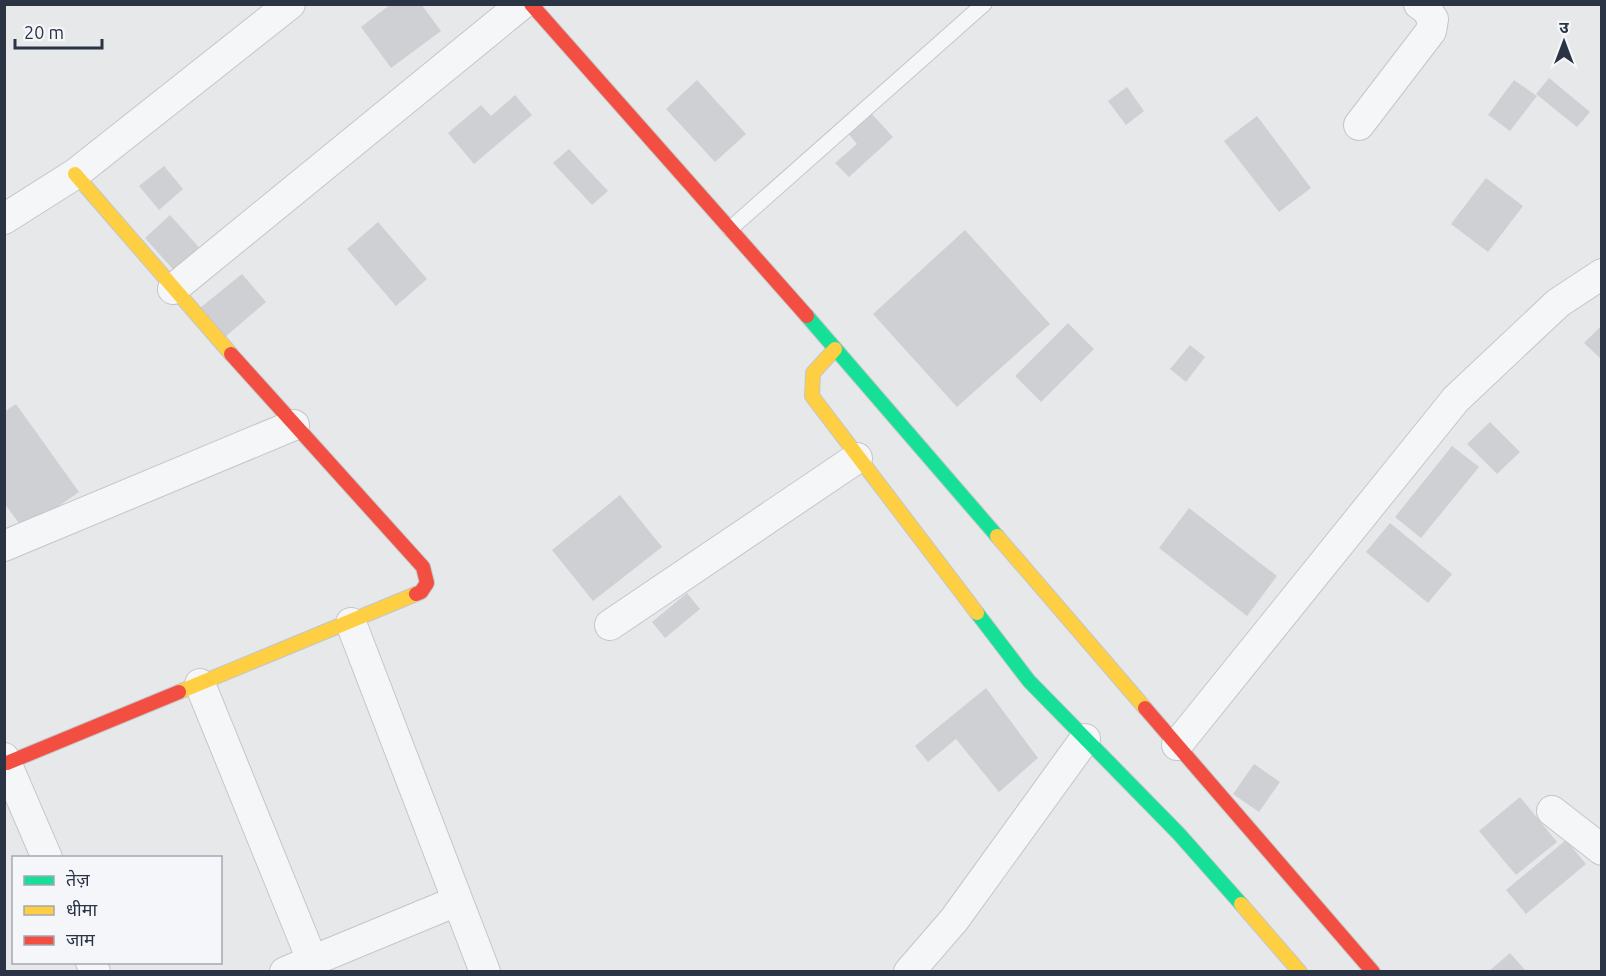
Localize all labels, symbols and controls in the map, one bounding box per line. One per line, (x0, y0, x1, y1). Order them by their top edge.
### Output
scale bar (15, 12, 102, 50)
north arrow (1534, 12, 1594, 72)
text: उ (1559, 18, 1569, 36)
text: 20 m (24, 22, 64, 42)
legend (12, 856, 222, 964)
text: तेज़ (66, 869, 90, 889)
text: धीमा (66, 899, 97, 919)
text: जाम (66, 929, 96, 949)

